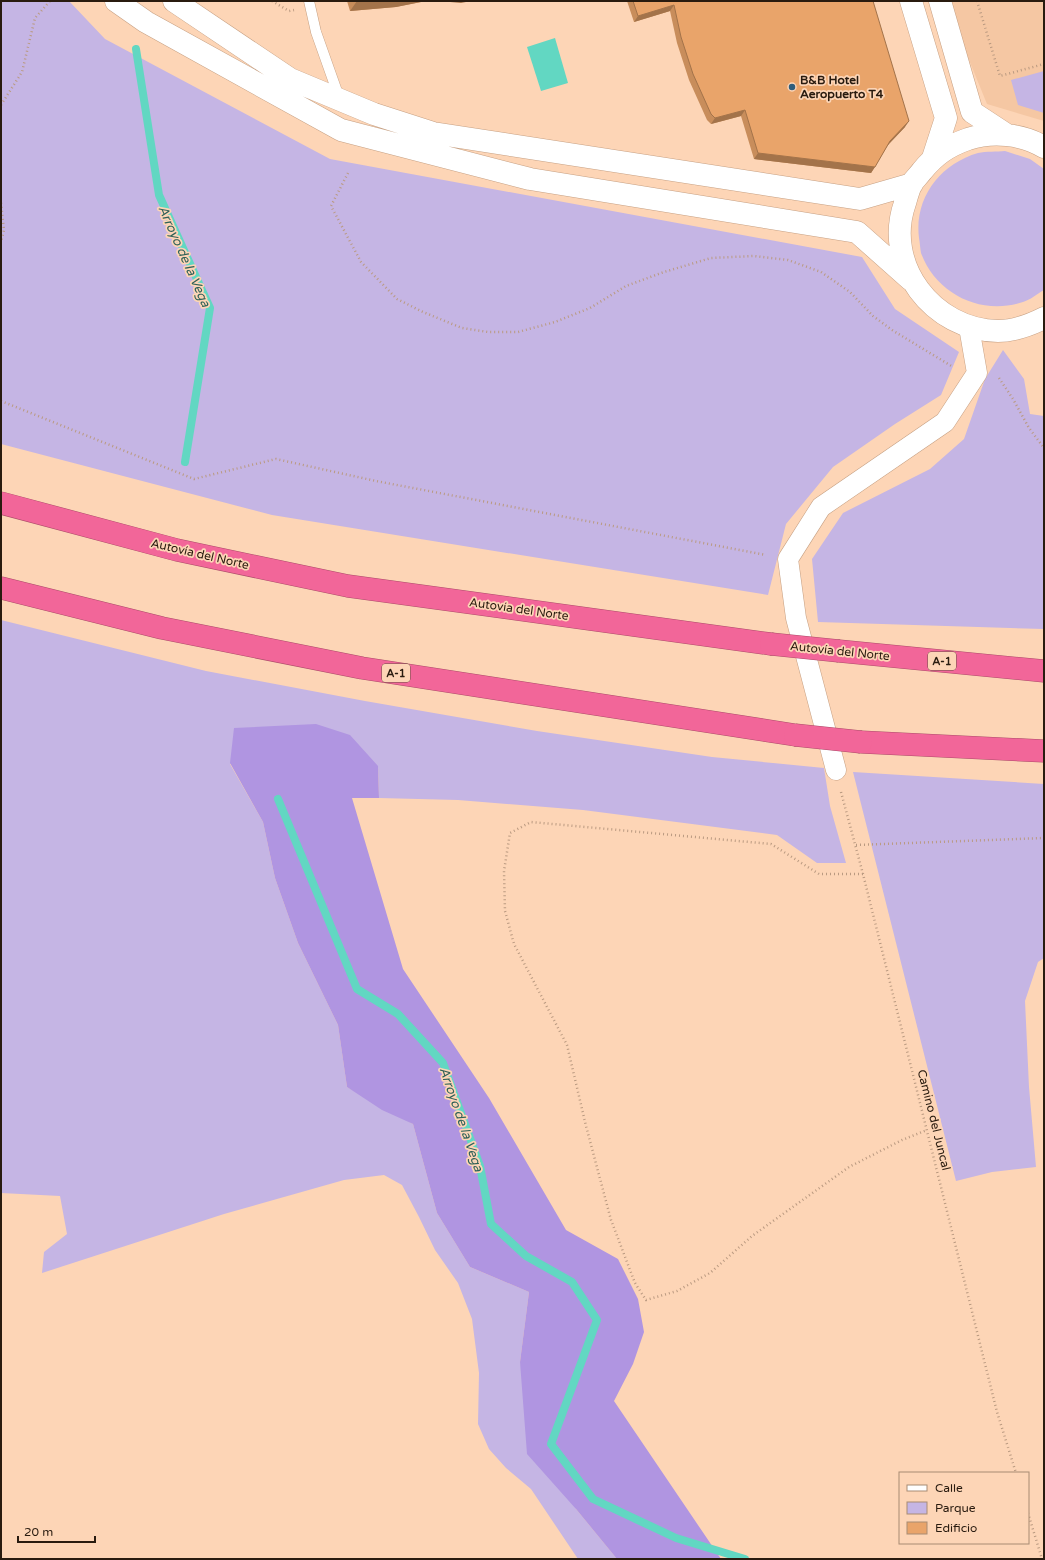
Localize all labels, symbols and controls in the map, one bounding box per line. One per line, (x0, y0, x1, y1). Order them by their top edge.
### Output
place label: B&B Hotel Aeropuerto T4 (800, 73, 884, 102)
marker: B&B Hotel Aeropuerto T4 (787, 82, 797, 92)
water label: Arroyo de la Vega (155, 203, 214, 310)
street label: Autovía del Norte (150, 536, 251, 572)
street label: Autovía del Norte (468, 595, 570, 623)
street label: Autovía del Norte (789, 639, 891, 663)
road number: A-1 (928, 652, 956, 670)
road number: A-1 (382, 664, 410, 682)
water label: Arroyo de la Vega (436, 1065, 487, 1174)
street label: Camino del Juncal (915, 1068, 953, 1172)
legend (899, 1472, 1029, 1544)
text: Calle (935, 1481, 963, 1495)
text: Parque (935, 1501, 976, 1515)
scale bar (18, 1518, 95, 1544)
text: Edificio (935, 1521, 977, 1535)
text: 20 m (24, 1525, 53, 1539)

